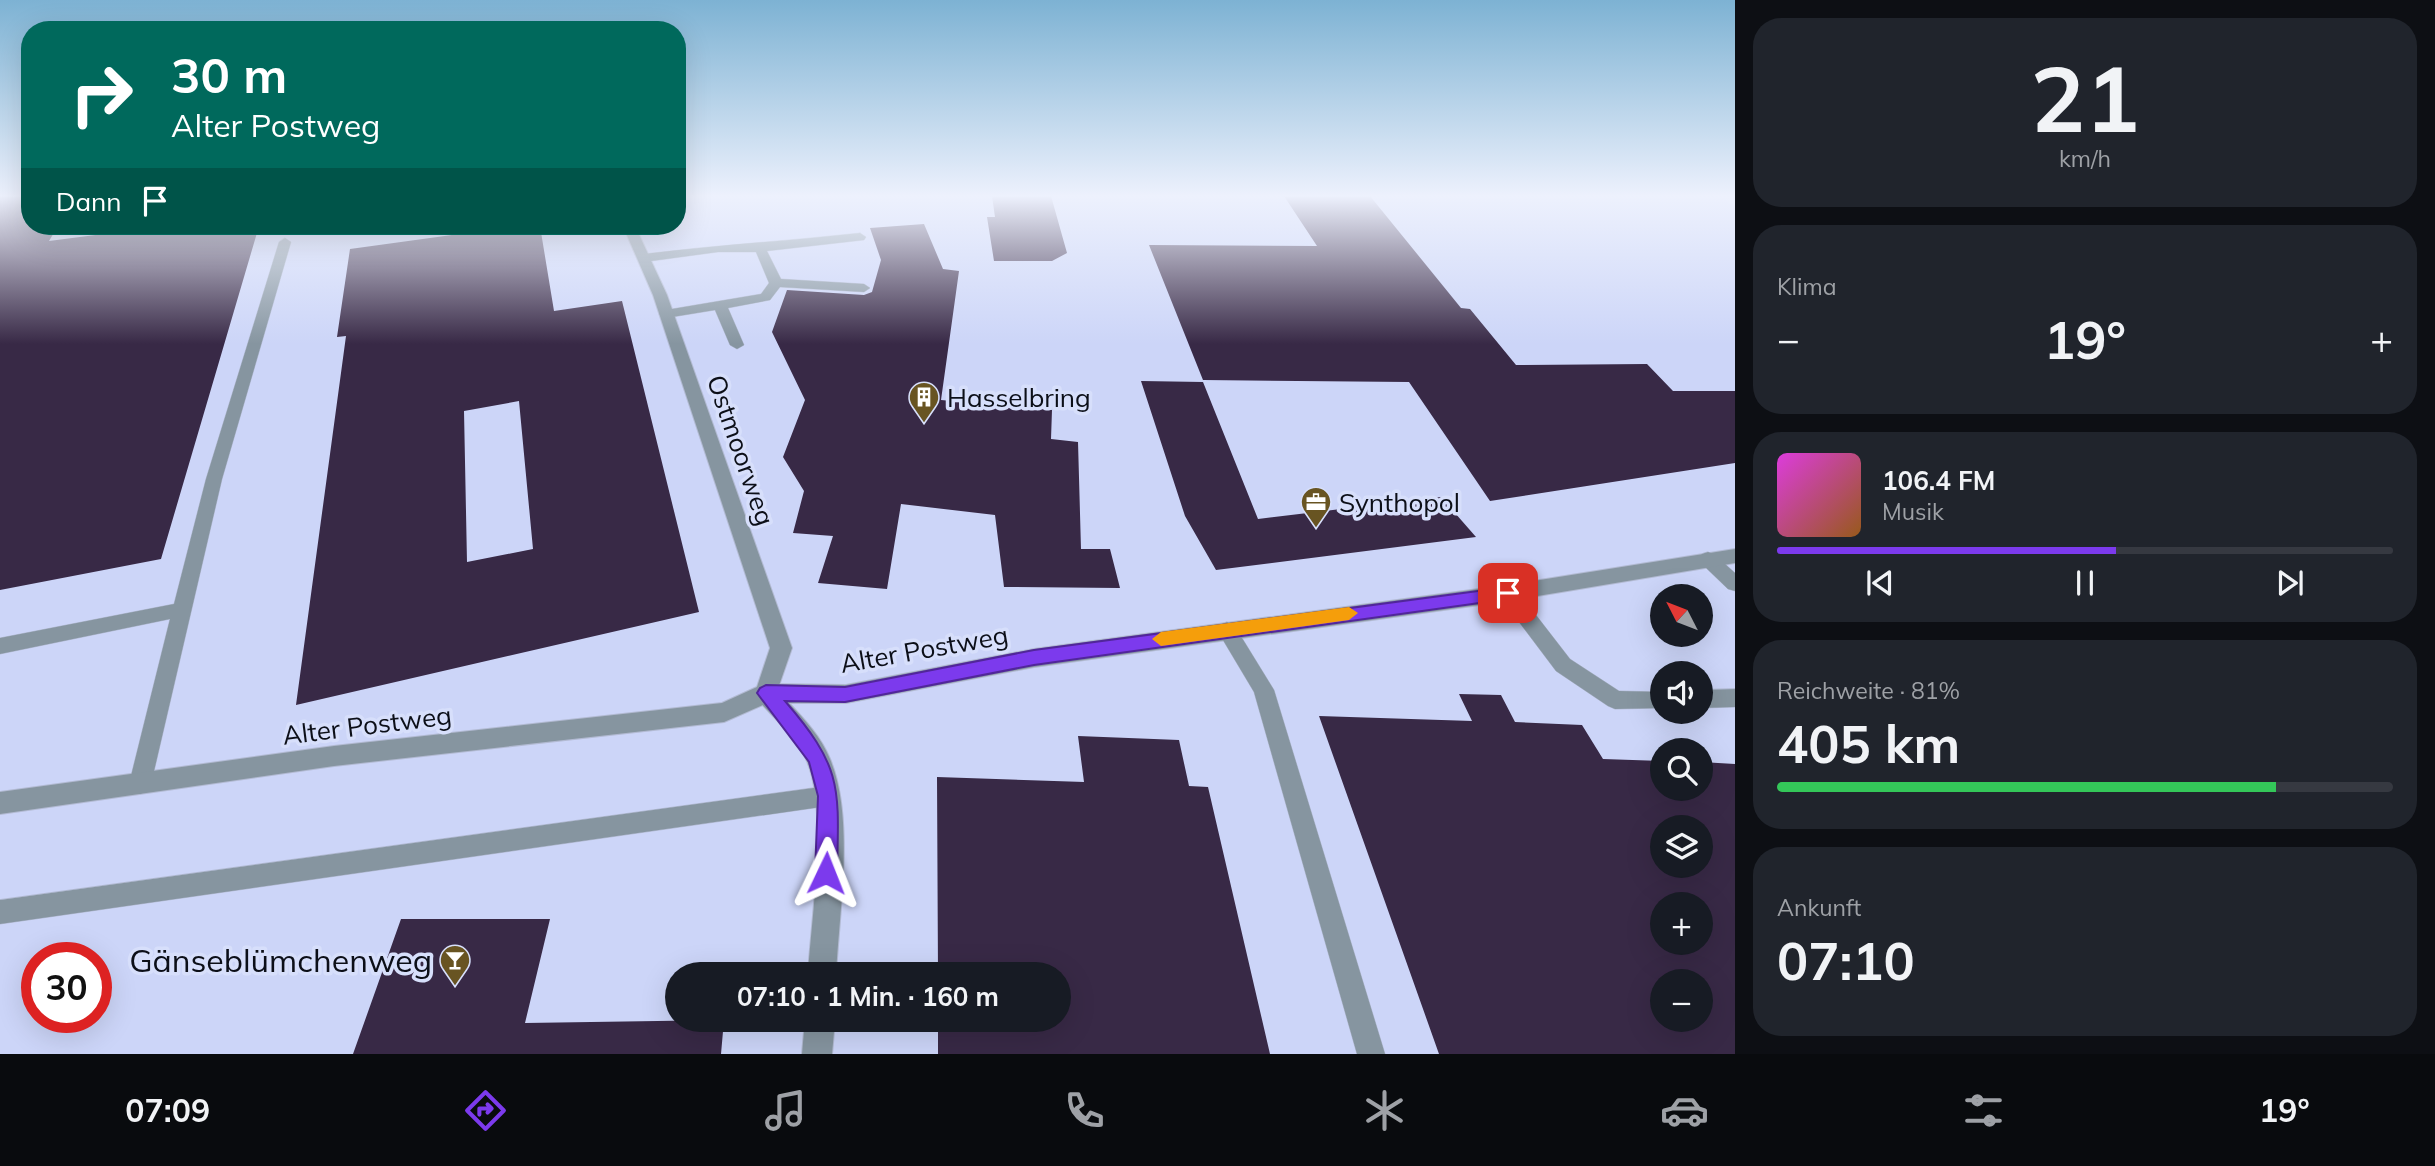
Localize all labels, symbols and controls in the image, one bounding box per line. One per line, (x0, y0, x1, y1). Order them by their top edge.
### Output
text: 21 (2030, 41, 2140, 155)
text: 30 m (171, 44, 287, 105)
icon: right (56, 49, 147, 140)
text: Alter Postweg (171, 105, 380, 145)
text: km/h (2059, 144, 2111, 173)
icon: arrive (136, 182, 174, 220)
text: Dann (56, 185, 122, 218)
text: Klima (1777, 272, 1837, 301)
text: 19° (2044, 307, 2126, 372)
text: − (1777, 315, 1800, 363)
text: + (2370, 315, 2393, 363)
street label: Ostmoorweg (700, 370, 782, 530)
building icon: Hasselbring (907, 380, 941, 424)
place label: Hasselbring (947, 381, 1091, 414)
text: 106.4 FM (1882, 464, 1995, 497)
office icon: Synthopol (1299, 485, 1333, 529)
place label: Synthopol (1339, 486, 1460, 519)
text: Musik (1882, 497, 1944, 526)
pin (1478, 563, 1538, 623)
icon: previous (1861, 564, 1899, 602)
icon: pause (2066, 564, 2104, 602)
icon: next (2271, 564, 2309, 602)
icon: arrive (1489, 574, 1527, 612)
north arrow (1650, 584, 1713, 648)
map controls (1650, 584, 1713, 1032)
street label: Alter Postweg (837, 618, 1011, 680)
button: sound (1650, 661, 1713, 724)
text: Reichweite · 81% (1777, 676, 1960, 705)
street label: Alter Postweg (281, 698, 453, 752)
text: 405 km (1777, 711, 1960, 776)
button: search (1650, 738, 1713, 801)
button: layers (1650, 815, 1713, 878)
position arrow (789, 836, 863, 910)
button: + (1650, 892, 1713, 955)
text: Ankunft (1777, 893, 1861, 922)
text: 07:10 (1777, 928, 1915, 993)
place label: Gänseblümchenweg (129, 940, 432, 980)
speed limit sign: 30 (21, 942, 112, 1033)
bar icon: Gänseblümchenweg (438, 943, 472, 987)
button: − (1650, 969, 1713, 1032)
text: 07:10 · 1 Min. · 160 m (737, 980, 999, 1013)
icon: directions (461, 1086, 510, 1135)
icon: music (761, 1086, 810, 1135)
icon: phone (1060, 1086, 1109, 1135)
icon: climate (1360, 1086, 1409, 1135)
icon: car (1660, 1086, 1709, 1135)
icon: filters (1959, 1086, 2008, 1135)
text: 07:09 (125, 1090, 210, 1130)
text: 19° (2259, 1090, 2310, 1130)

